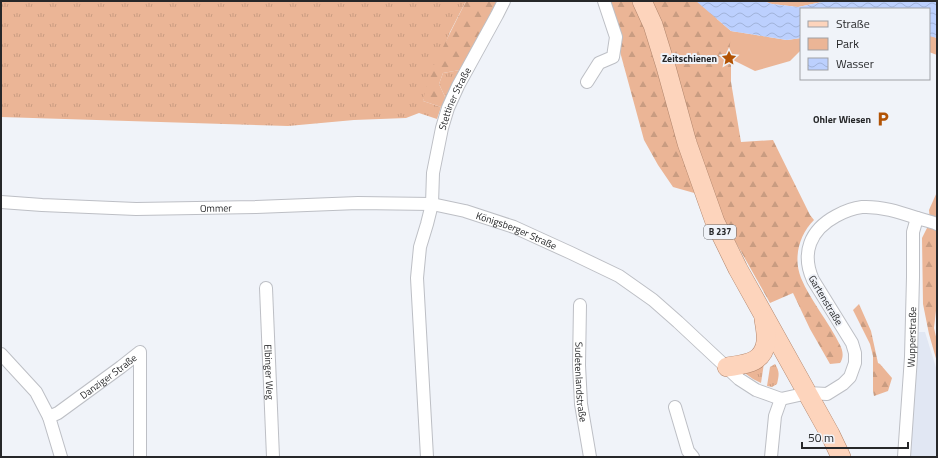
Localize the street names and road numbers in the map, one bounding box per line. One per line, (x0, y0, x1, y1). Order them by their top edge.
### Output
street label: Stettiner Straße (435, 65, 475, 132)
street label: Ommer (200, 200, 232, 216)
street label: Königsberger Straße (474, 208, 559, 254)
road number: B 237 (704, 225, 736, 239)
street label: Gartenstraße (805, 272, 846, 328)
street label: Wupperstraße (903, 307, 920, 368)
street label: Sudetenlandstraße (571, 342, 591, 423)
street label: Elbinger Weg (260, 344, 278, 400)
street label: Danziger Straße (77, 350, 140, 403)

